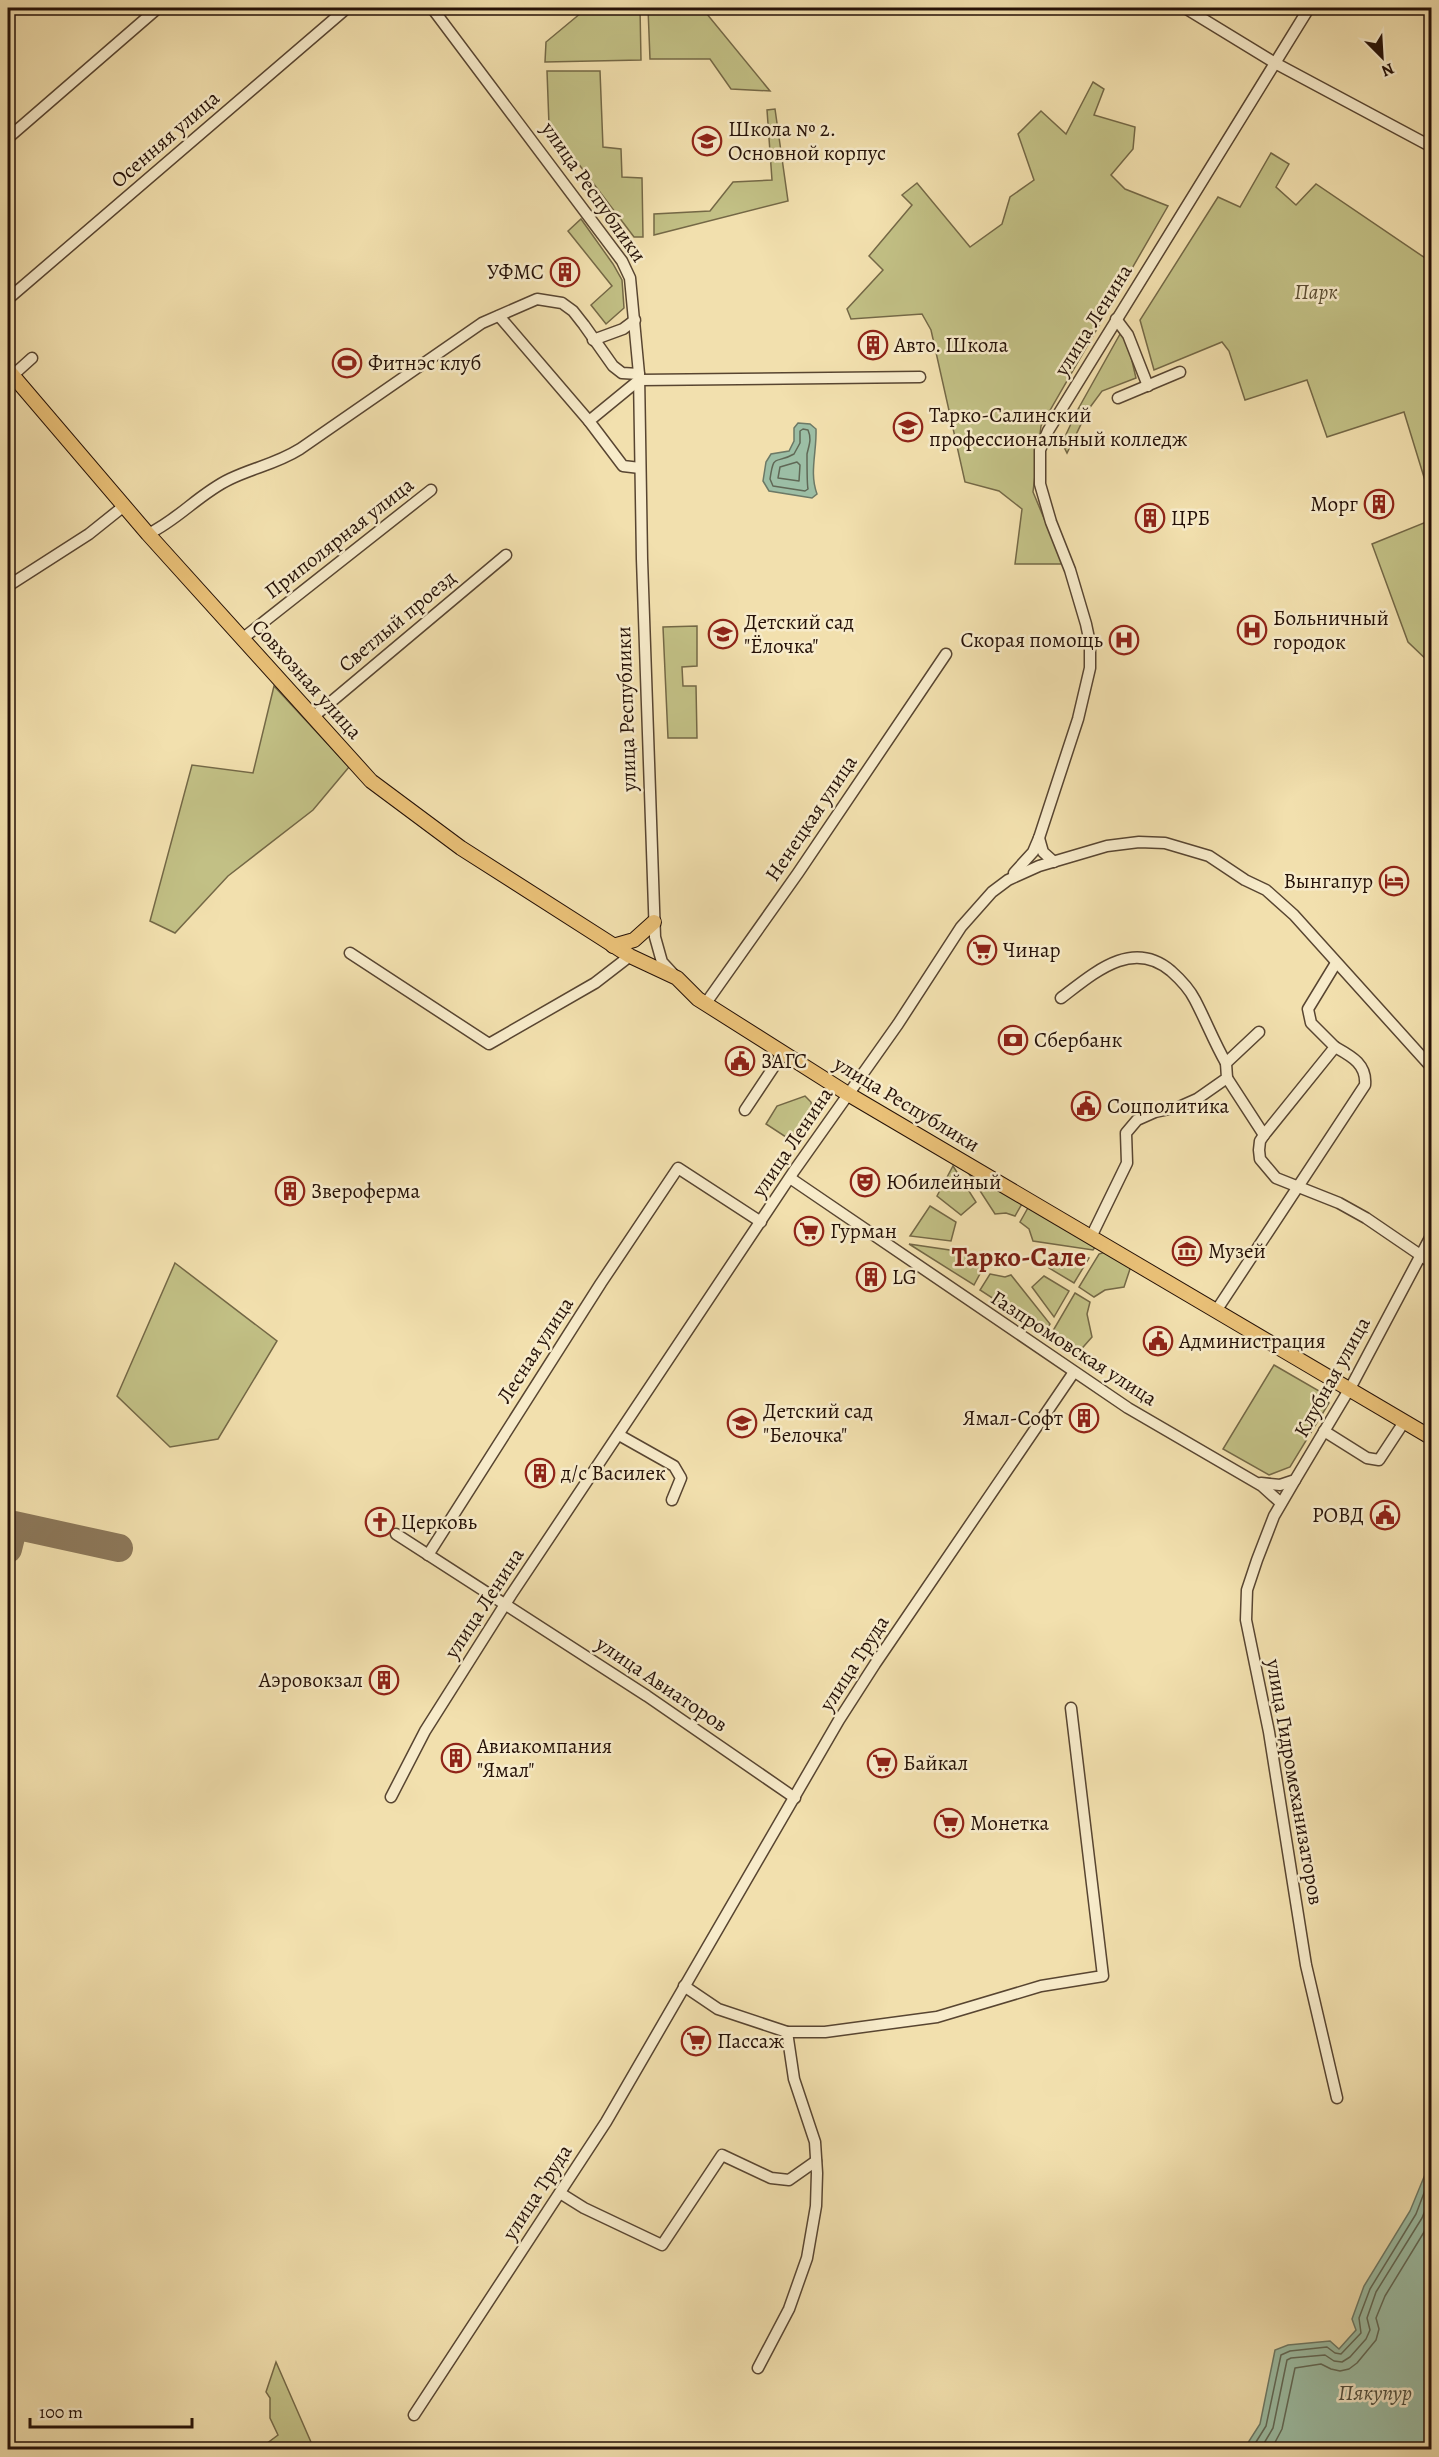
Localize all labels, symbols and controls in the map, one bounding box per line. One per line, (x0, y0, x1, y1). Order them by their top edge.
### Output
north arrow (1352, 27, 1412, 87)
text: N (1378, 57, 1397, 82)
street label: Осенняя улица (105, 84, 226, 194)
street label: улица Республики (534, 115, 653, 268)
place label: Школа № 2. Основной корпус (728, 115, 886, 167)
school or university icon: Школа № 2. Основной корпус (691, 125, 723, 157)
building icon: УФМС (549, 256, 581, 288)
place label: УФМС (487, 258, 544, 286)
street label: улица Ленина (1047, 258, 1139, 382)
park label: Парк (1294, 278, 1338, 306)
building icon: Авто. Школа (857, 329, 889, 361)
place label: Авто. Школа (893, 331, 1009, 359)
sports icon: Фитнэс клуб (331, 347, 363, 379)
place label: Фитнэс клуб (368, 349, 481, 377)
place label: Тарко-Салинский профессиональный колледж (929, 401, 1188, 453)
school or university icon: Тарко-Салинский профессиональный колледж (892, 411, 924, 443)
street label: Приполярная улица (259, 471, 420, 605)
building icon: Морг (1363, 488, 1395, 520)
place label: Морг (1310, 490, 1358, 518)
building icon: ЦРБ (1134, 502, 1166, 534)
place label: ЦРБ (1171, 504, 1210, 532)
street label: Светлый проезд (332, 564, 462, 678)
place label: Больничный городок (1273, 604, 1389, 656)
place label: Детский сад "Ёлочка" (744, 608, 854, 660)
street label: Совхозная улица (246, 613, 369, 745)
hospital icon: Больничный городок (1236, 614, 1268, 646)
school or university icon: Детский сад "Ёлочка" (707, 618, 739, 650)
hospital icon: Скорая помощь (1108, 624, 1140, 656)
street label: улица Республики (609, 626, 643, 793)
place label: Скорая помощь (960, 626, 1103, 654)
street label: Ненецкая улица (758, 749, 864, 887)
hotel icon: Вынгапур (1378, 865, 1410, 897)
place label: Вынгапур (1284, 867, 1373, 895)
supermarket icon: Чинар (966, 934, 998, 966)
place label: Чинар (1003, 936, 1061, 964)
bank icon: Сбербанк (997, 1024, 1029, 1056)
place label: Сбербанк (1034, 1026, 1122, 1054)
public building icon: ЗАГС (724, 1045, 756, 1077)
place label: ЗАГС (761, 1047, 807, 1075)
street label: улица Республики (828, 1049, 985, 1159)
street label: улица Ленина (744, 1081, 839, 1203)
public building icon: Соцполитика (1070, 1090, 1102, 1122)
place label: Соцполитика (1107, 1092, 1229, 1120)
theatre icon: Юбилейный (849, 1166, 881, 1198)
place label: Юбилейный (886, 1168, 1001, 1196)
building icon: Звероферма (274, 1175, 306, 1207)
place label: Звероферма (311, 1177, 421, 1205)
supermarket icon: Гурман (793, 1215, 825, 1247)
place label: Гурман (830, 1217, 897, 1245)
museum icon: Музей (1171, 1235, 1203, 1267)
place label: Музей (1208, 1237, 1266, 1265)
district label: Тарко-Сале (952, 1239, 1086, 1275)
building icon: LG (855, 1261, 887, 1293)
place label: LG (892, 1263, 917, 1291)
street label: Газпромовская улица (985, 1284, 1163, 1413)
street label: Лесная улица (490, 1291, 580, 1409)
street label: Клубная улица (1287, 1311, 1377, 1442)
public building icon: Администрация (1142, 1325, 1174, 1357)
place label: Администрация (1178, 1327, 1326, 1355)
place label: Детский сад "Белочка" (763, 1397, 873, 1449)
building icon: Ямал-Софт (1068, 1402, 1100, 1434)
place label: Ямал-Софт (963, 1404, 1063, 1432)
school or university icon: Детский сад "Белочка" (726, 1407, 758, 1439)
building icon: д/с Василек (524, 1457, 556, 1489)
place label: д/с Василек (560, 1459, 666, 1487)
public building icon: РОВД (1369, 1499, 1401, 1531)
place label: РОВД (1312, 1501, 1364, 1529)
church icon: Церковь (364, 1506, 396, 1538)
place label: Церковь (401, 1508, 477, 1536)
street label: улица Ленина (437, 1542, 531, 1665)
street label: улица Труда (812, 1609, 896, 1717)
street label: улица Авиаторов (590, 1629, 733, 1738)
street label: улица Гидромеханизаторов (1259, 1656, 1330, 1907)
building icon: Аэровокзал (368, 1664, 400, 1696)
place label: Аэровокзал (258, 1666, 363, 1694)
place label: Авиакомпания "Ямал" (476, 1732, 612, 1784)
building icon: Авиакомпания "Ямал" (440, 1742, 472, 1774)
supermarket icon: Байкал (866, 1747, 898, 1779)
place label: Байкал (903, 1749, 968, 1777)
supermarket icon: Монетка (933, 1807, 965, 1839)
place label: Монетка (970, 1809, 1050, 1837)
supermarket icon: Пассаж (680, 2025, 712, 2057)
place label: Пассаж (717, 2027, 785, 2055)
street label: улица Труда (495, 2138, 579, 2246)
water label: Пякупур (1338, 2378, 1412, 2408)
scale bar (30, 2391, 192, 2429)
text: 100 m (39, 2400, 83, 2424)

